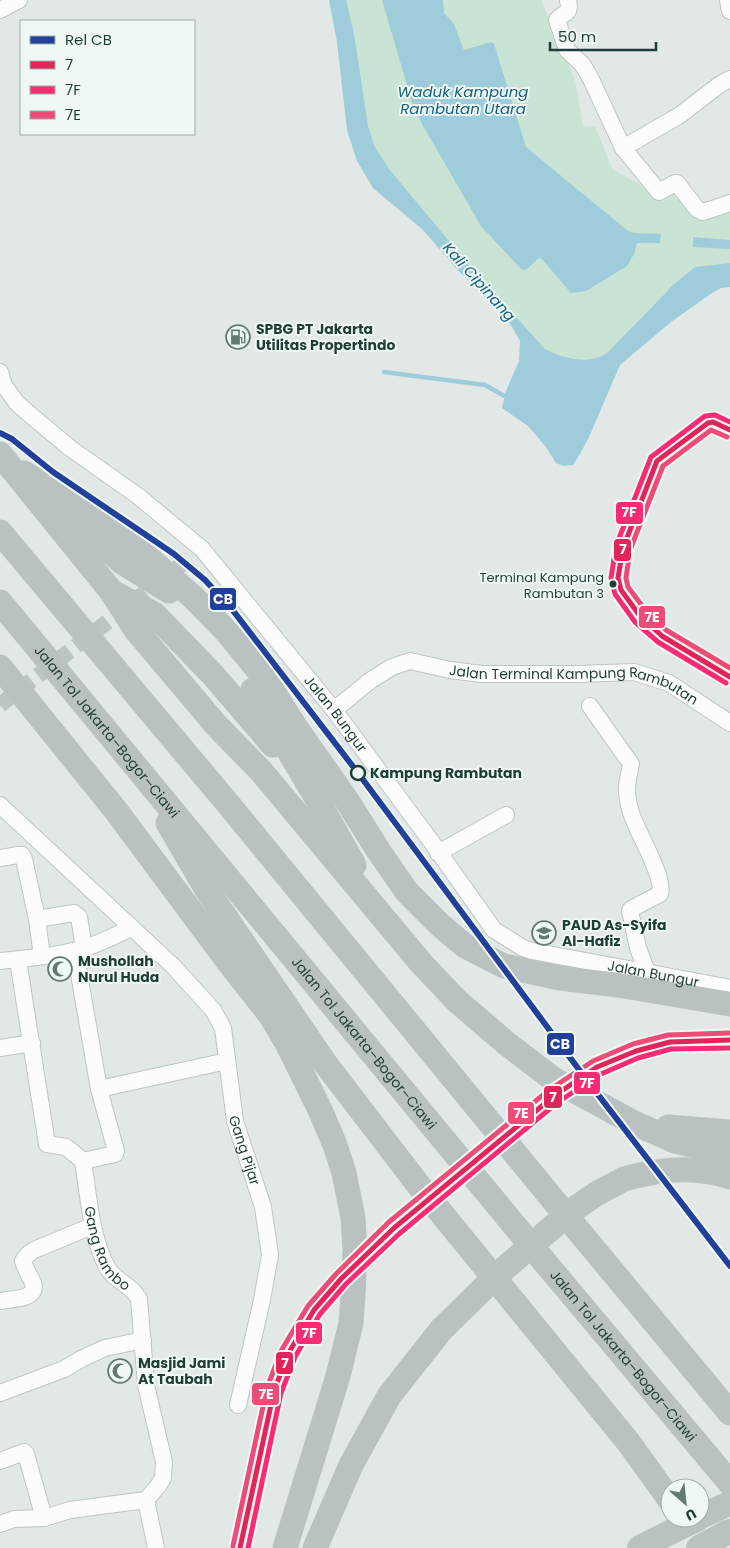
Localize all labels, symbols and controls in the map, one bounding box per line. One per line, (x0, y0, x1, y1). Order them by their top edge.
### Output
legend (20, 20, 195, 135)
scale bar (550, 20, 656, 52)
text: 50 m (558, 26, 596, 47)
text: Rel CB (65, 29, 112, 50)
text: 7 (65, 54, 73, 75)
text: 7F (65, 79, 81, 100)
water label: Waduk Kampung Rambutan Utara (398, 81, 528, 119)
text: 7E (65, 104, 81, 125)
water label: Kali Cipinang (438, 238, 520, 326)
place label: SPBG PT Jakarta Utilitas Propertindo (256, 319, 395, 355)
fuel station icon: SPBG PT Jakarta Utilitas Propertindo (225, 324, 251, 350)
line badge: 7F (615, 501, 644, 525)
text: 7F (621, 502, 637, 522)
line badge: 7 (613, 538, 632, 562)
text: 7 (619, 539, 627, 559)
place label: Terminal Kampung Rambutan 3 (480, 568, 604, 603)
marker: Terminal Kampung Rambutan 3 (608, 579, 618, 589)
line badge: CB (209, 587, 237, 611)
text: CB (213, 589, 233, 609)
line badge: 7E (638, 605, 666, 629)
text: 7E (644, 607, 660, 627)
street label: Jalan Tol Jakarta–Bogor–Ciawi (30, 641, 184, 822)
street label: Jalan Terminal Kampung Rambutan (448, 660, 702, 710)
street label: Jalan Bungur (299, 671, 372, 757)
place label: Kampung Rambutan (370, 763, 522, 783)
marker: Kampung Rambutan (350, 765, 366, 781)
place label: PAUD As-Syifa Al-Hafiz (562, 915, 666, 951)
school or university icon: PAUD As-Syifa Al-Hafiz (531, 920, 557, 946)
place label: Mushollah Nurul Huda (78, 951, 159, 987)
street label: Jalan Tol Jakarta–Bogor–Ciawi (287, 953, 441, 1134)
street label: Jalan Bungur (606, 955, 701, 992)
mosque icon: Mushollah Nurul Huda (47, 956, 73, 982)
line badge: CB (546, 1032, 575, 1056)
text: CB (550, 1034, 570, 1054)
line badge: 7F (573, 1071, 601, 1095)
text: 7F (579, 1073, 595, 1093)
line badge: 7 (543, 1085, 563, 1109)
text: 7 (549, 1087, 557, 1107)
line badge: 7E (507, 1101, 535, 1125)
text: 7E (513, 1103, 529, 1123)
street label: Gang Pijar (224, 1113, 265, 1188)
street label: Gang Rambo (80, 1205, 135, 1295)
street label: Jalan Tol Jakarta–Bogor–Ciawi (545, 1266, 701, 1446)
line badge: 7F (295, 1321, 323, 1345)
text: 7F (301, 1323, 317, 1343)
line badge: 7 (275, 1351, 294, 1375)
place label: Masjid Jami At Taubah (138, 1353, 225, 1389)
text: 7 (281, 1353, 289, 1373)
mosque icon: Masjid Jami At Taubah (107, 1358, 133, 1384)
line badge: 7E (251, 1382, 280, 1406)
text: 7E (258, 1384, 274, 1404)
north arrow (660, 1478, 710, 1528)
text: U (682, 1503, 700, 1526)

